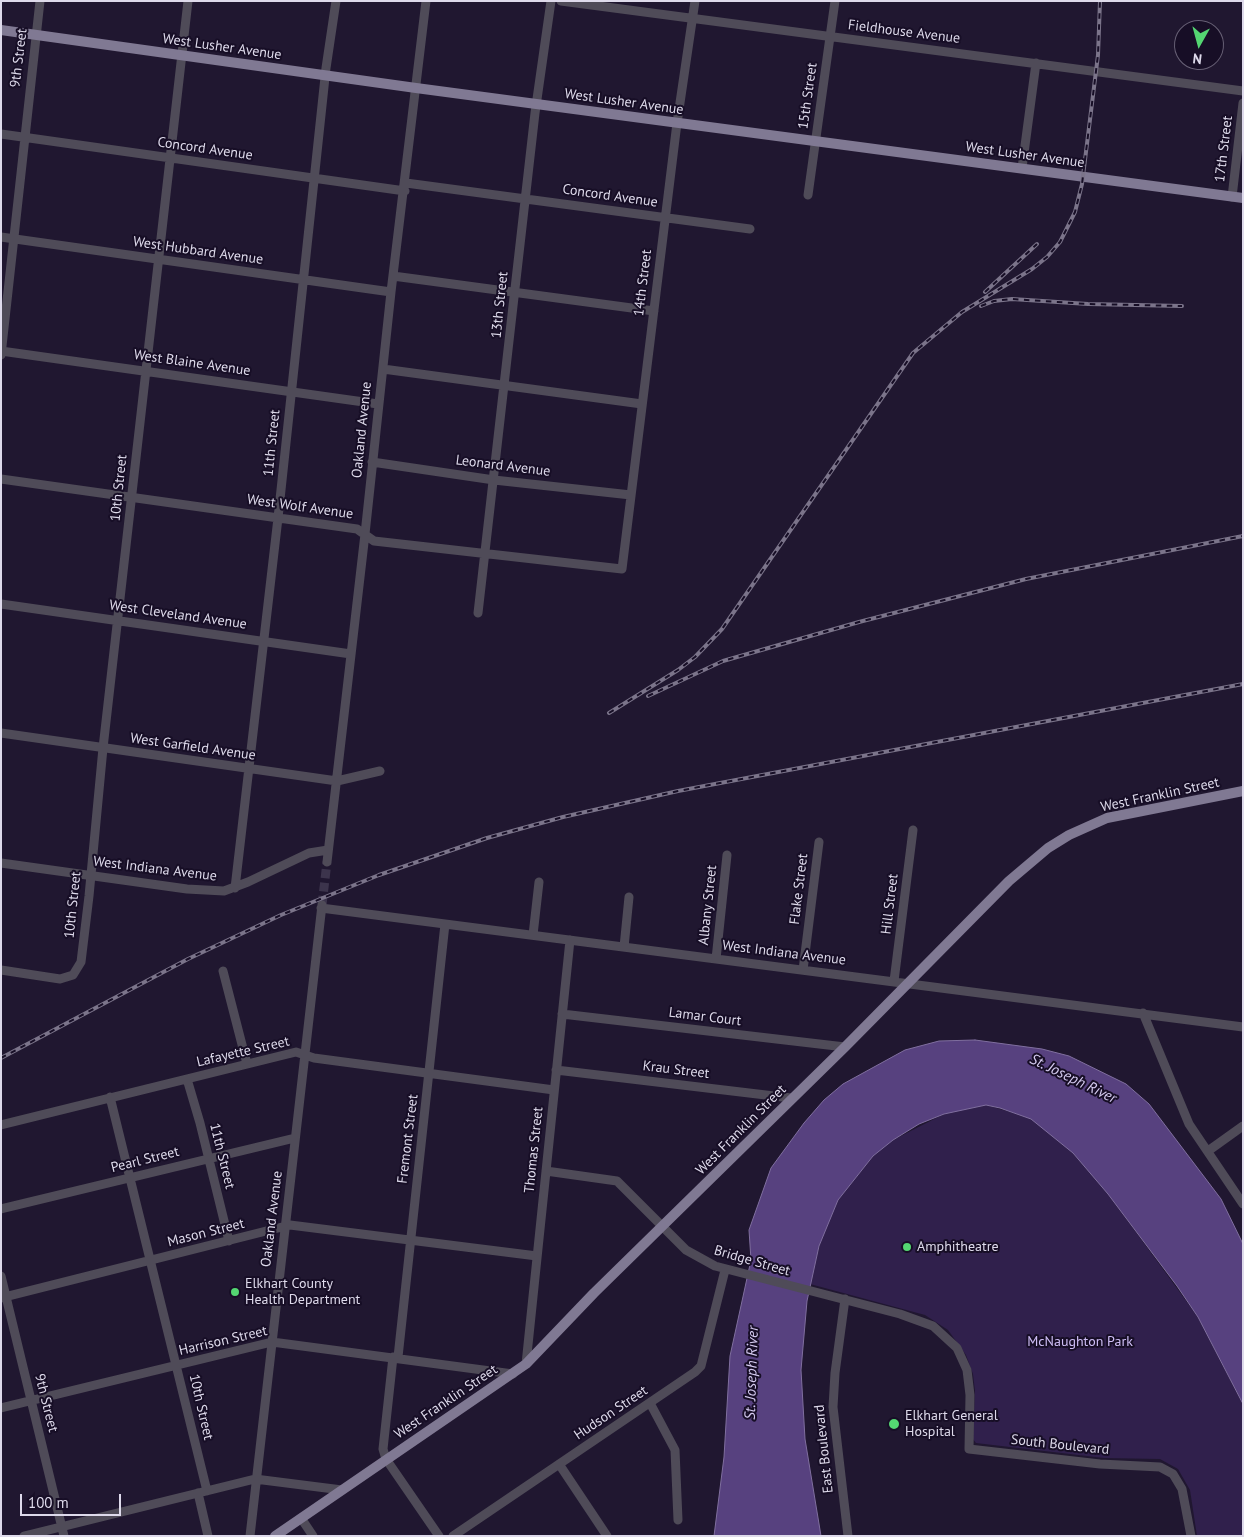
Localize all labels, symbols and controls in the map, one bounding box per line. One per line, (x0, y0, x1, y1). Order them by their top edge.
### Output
street label: Fieldhouse Avenue (847, 17, 961, 47)
north arrow (1174, 20, 1224, 70)
street label: 9th Street (7, 27, 31, 89)
street label: West Lusher Avenue (161, 30, 283, 64)
text: N (1192, 49, 1203, 68)
street label: 15th Street (795, 62, 821, 130)
street label: West Lusher Avenue (563, 85, 685, 119)
street label: 17th Street (1212, 115, 1236, 183)
street label: Concord Avenue (156, 134, 254, 164)
street label: West Lusher Avenue (964, 138, 1086, 172)
street label: Concord Avenue (561, 181, 659, 211)
street label: West Hubbard Avenue (132, 234, 264, 268)
street label: 14th Street (631, 249, 655, 317)
street label: 13th Street (488, 271, 512, 339)
street label: West Blaine Avenue (133, 346, 251, 380)
street label: Oakland Avenue (349, 381, 375, 479)
street label: 11th Street (260, 409, 284, 477)
street label: Leonard Avenue (455, 452, 551, 480)
street label: 10th Street (107, 454, 131, 522)
street label: West Wolf Avenue (246, 491, 354, 523)
street label: West Cleveland Avenue (108, 597, 248, 633)
street label: West Garfield Avenue (129, 730, 257, 764)
street label: West Franklin Street (1099, 774, 1221, 816)
street label: West Indiana Avenue (92, 853, 218, 885)
street label: Flake Street (786, 853, 812, 925)
street label: Albany Street (695, 864, 721, 946)
street label: 10th Street (61, 871, 85, 939)
street label: Hill Street (878, 873, 902, 935)
street label: West Indiana Avenue (721, 937, 847, 969)
street label: Lamar Court (668, 1004, 742, 1030)
street label: Lafayette Street (195, 1033, 291, 1071)
water label: St. Joseph River (1027, 1050, 1119, 1108)
street label: Krau Street (642, 1058, 710, 1082)
street label: West Franklin Street (692, 1081, 790, 1179)
street label: Fremont Street (394, 1093, 422, 1185)
street label: Thomas Street (521, 1106, 547, 1194)
street label: 11th Street (206, 1121, 238, 1191)
street label: Pearl Street (109, 1143, 181, 1177)
street label: Oakland Avenue (258, 1170, 286, 1268)
street label: Mason Street (166, 1215, 246, 1251)
place label: Amphitheatre (917, 1239, 999, 1255)
marker: Amphitheatre (901, 1241, 913, 1253)
street label: Bridge Street (712, 1242, 792, 1280)
place label: Elkhart County Health Department (245, 1276, 360, 1308)
marker: Elkhart County Health Department (229, 1286, 241, 1298)
street label: Harrison Street (177, 1323, 269, 1359)
water label: St. Joseph River (741, 1326, 763, 1420)
park label: McNaughton Park (1027, 1334, 1133, 1350)
street label: West Franklin Street (391, 1361, 501, 1443)
street label: 9th Street (31, 1372, 61, 1434)
street label: 10th Street (185, 1372, 217, 1442)
street label: Hudson Street (571, 1382, 651, 1444)
street label: East Boulevard (811, 1404, 837, 1494)
place label: Elkhart General Hospital (905, 1408, 998, 1440)
marker: Elkhart General Hospital (887, 1417, 901, 1431)
street label: South Boulevard (1010, 1431, 1110, 1459)
scale bar (22, 1484, 124, 1516)
text: 100 m (28, 1493, 69, 1512)

